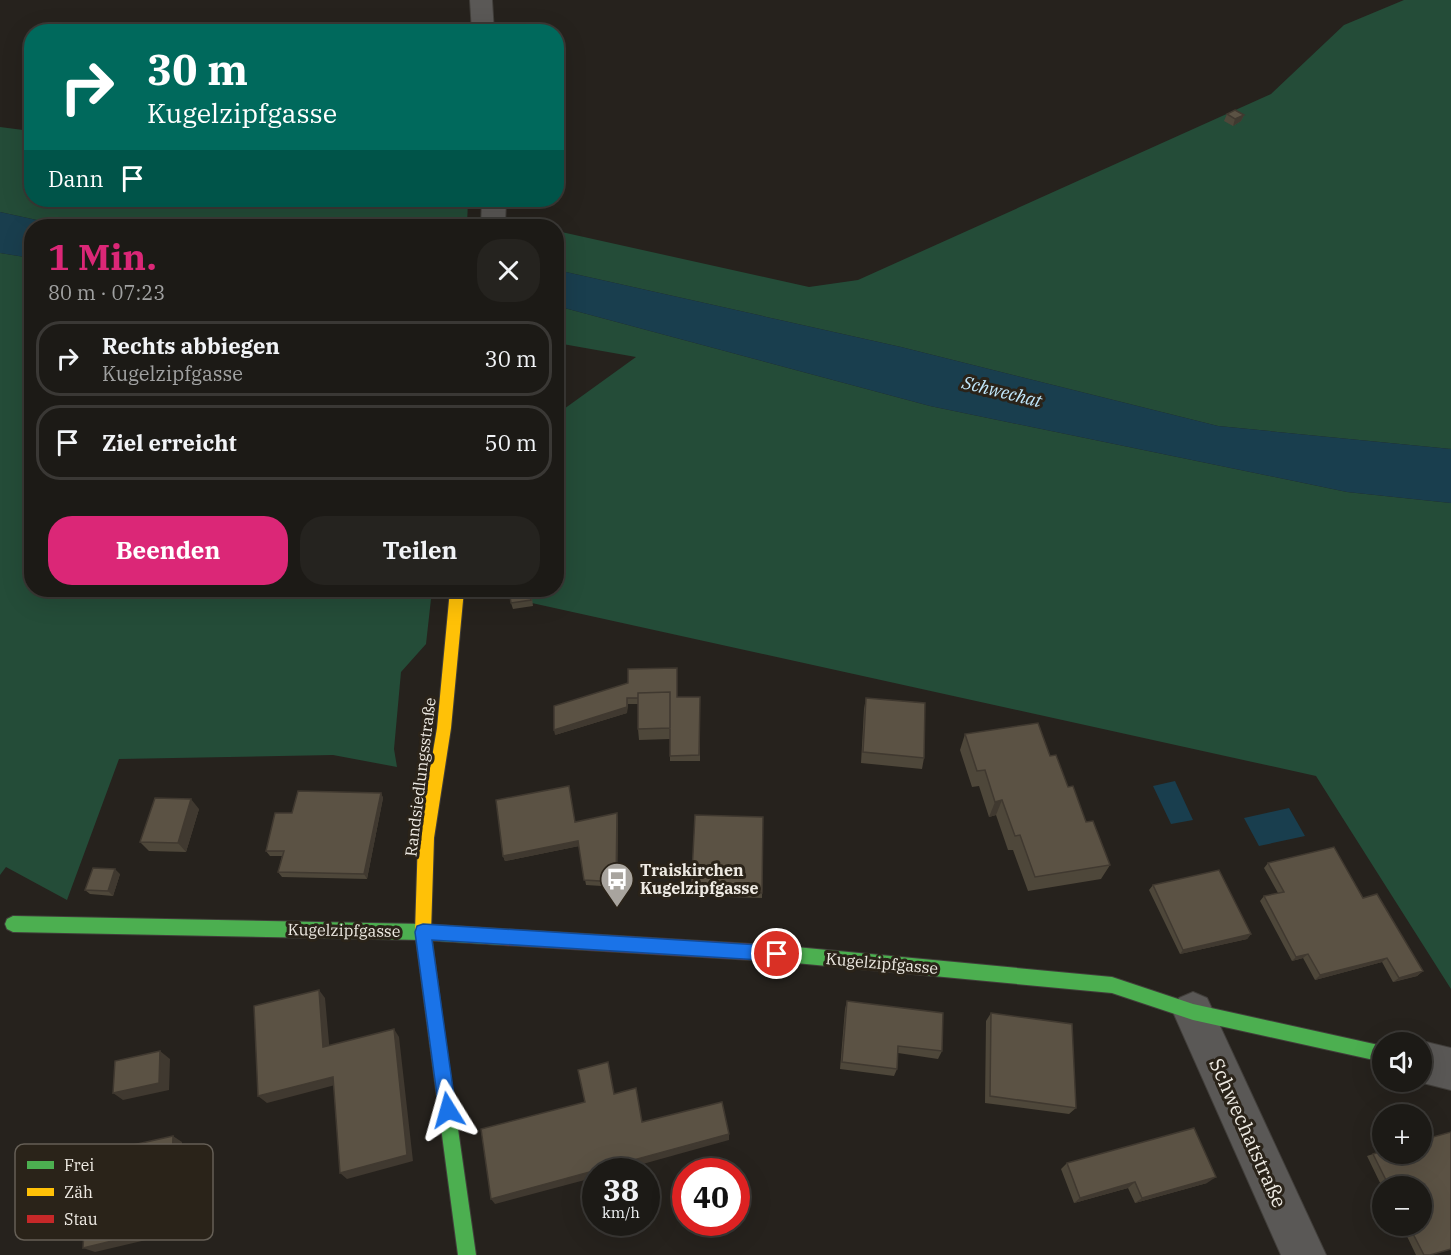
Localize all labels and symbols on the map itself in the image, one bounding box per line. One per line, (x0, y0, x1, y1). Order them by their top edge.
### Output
water label: Schwechat (959, 370, 1045, 413)
street label: Randsiedlungsstraße (400, 696, 440, 858)
place label: Traiskirchen Kugelzipfgasse (640, 860, 759, 898)
bus stop icon: Traiskirchen Kugelzipfgasse (599, 861, 635, 908)
street label: Kugelzipfgasse (287, 919, 401, 941)
pin (751, 928, 802, 979)
street label: Kugelzipfgasse (825, 948, 939, 978)
street label: Schwechatstraße (1203, 1054, 1294, 1212)
position arrow (416, 1078, 480, 1142)
legend (15, 1144, 213, 1240)
text: Frei (64, 1155, 94, 1175)
speed limit sign: 40 (672, 1158, 750, 1236)
text: Zäh (64, 1182, 93, 1202)
text: Stau (64, 1209, 98, 1229)

